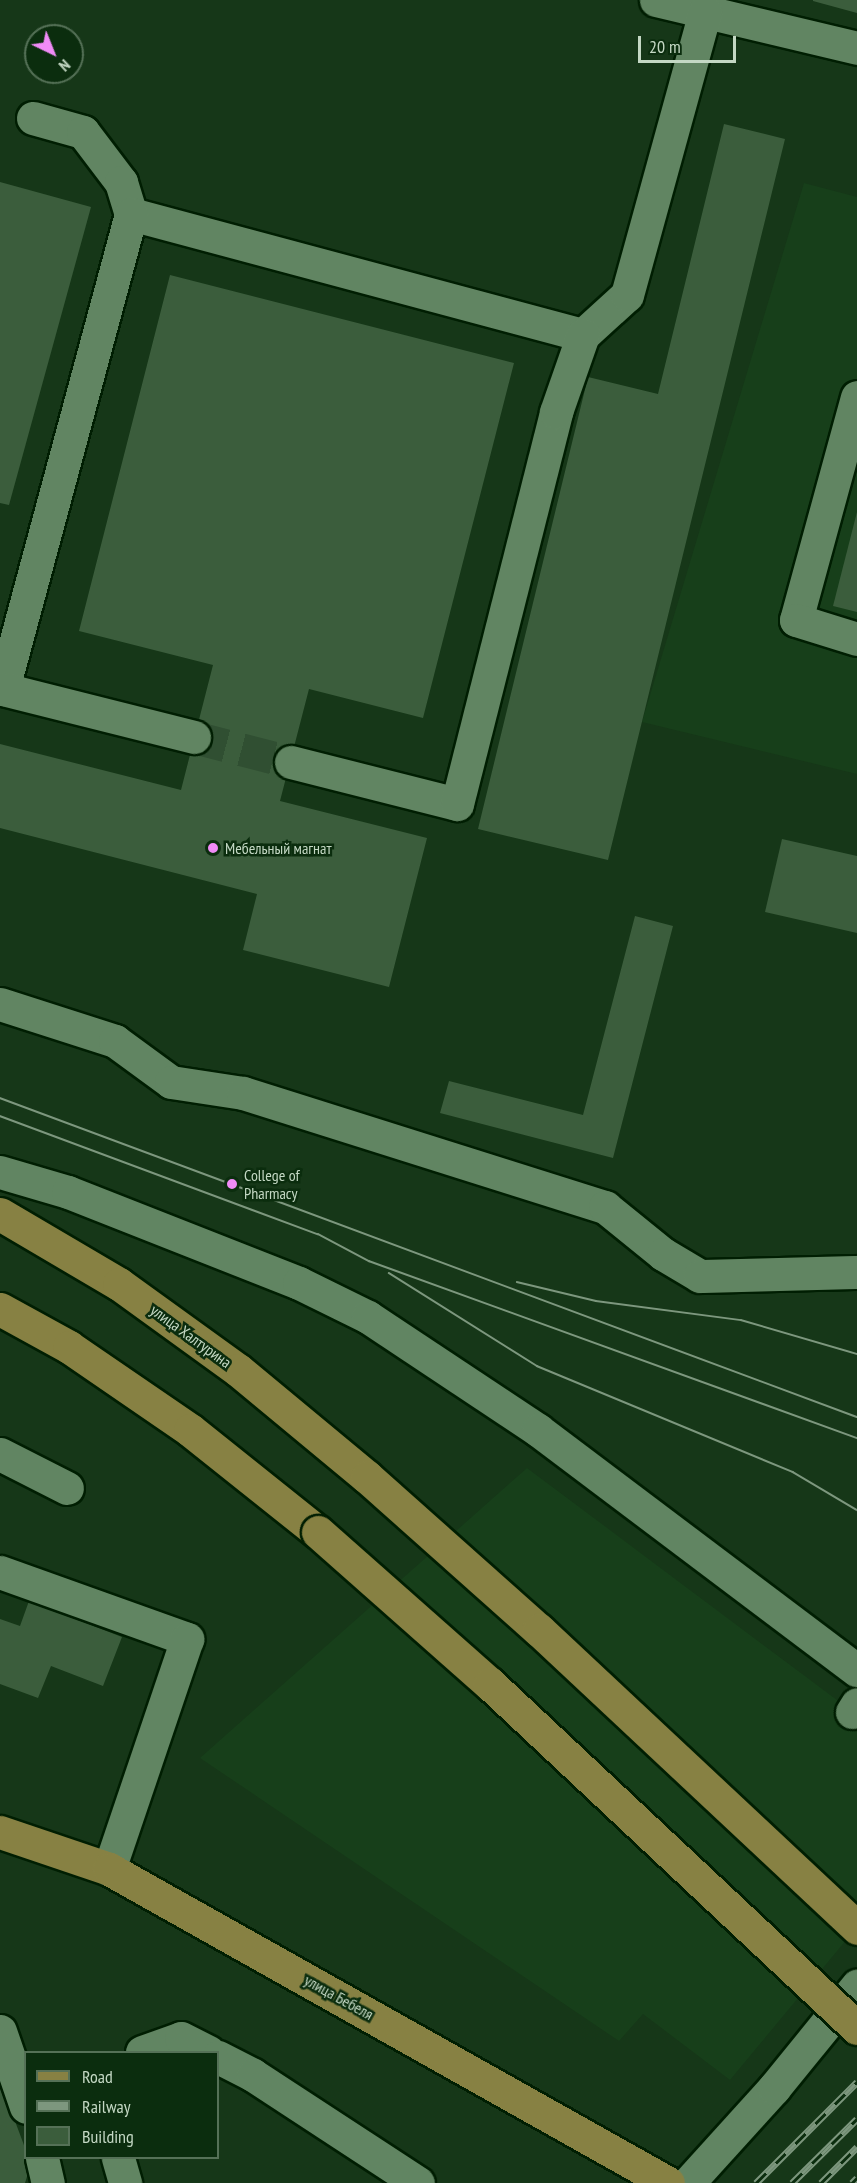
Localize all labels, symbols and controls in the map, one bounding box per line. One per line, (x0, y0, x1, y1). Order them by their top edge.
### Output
north arrow (24, 24, 84, 84)
scale bar (641, 24, 738, 62)
text: 20 m (649, 35, 681, 58)
text: N (55, 55, 75, 76)
place label: Мебельный магнат (225, 838, 332, 858)
marker: Мебельный магнат (206, 841, 220, 855)
place label: College of Pharmacy (244, 1165, 300, 1203)
marker: College of Pharmacy (225, 1177, 239, 1191)
street label: улица Халтурина (147, 1300, 235, 1372)
street label: улица Бебеля (301, 1970, 377, 2024)
legend (24, 2051, 219, 2159)
text: Road (82, 2065, 113, 2088)
text: Railway (82, 2095, 131, 2118)
text: Building (82, 2125, 134, 2148)

